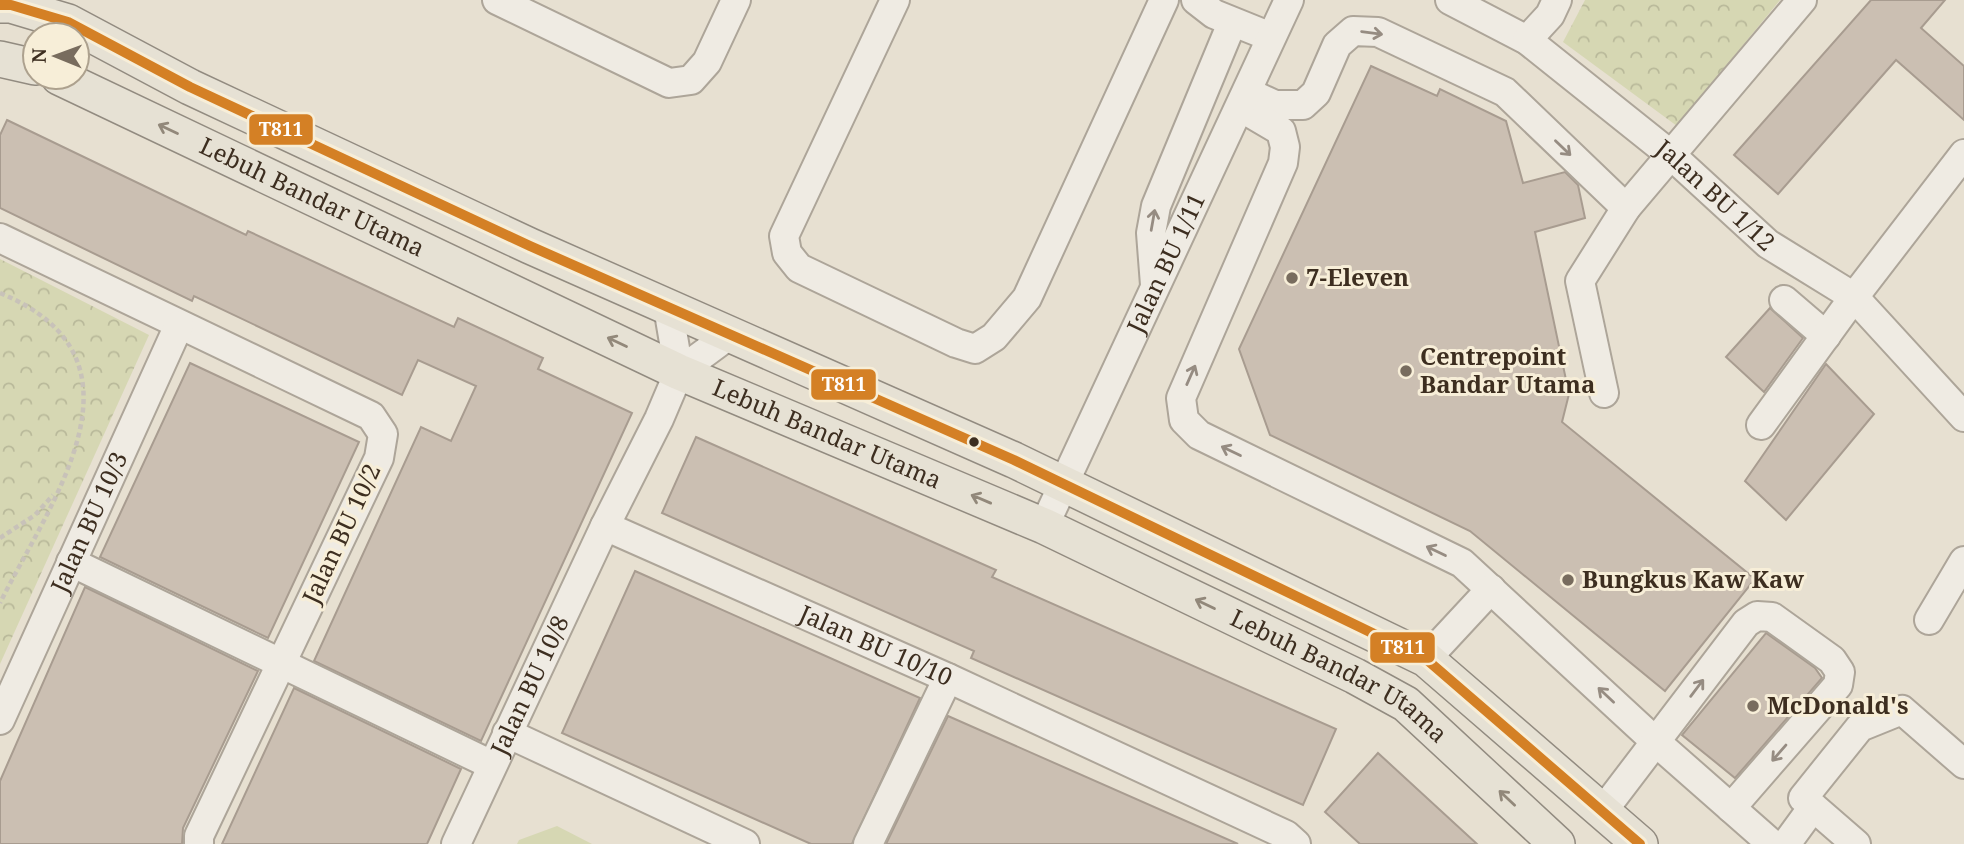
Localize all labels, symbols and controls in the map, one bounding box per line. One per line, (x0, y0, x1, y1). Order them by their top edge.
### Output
north arrow (21, 21, 91, 91)
one-way arrow (1360, 26, 1383, 39)
text: N (26, 48, 52, 63)
line badge: T811 (248, 113, 314, 146)
text: T811 (259, 116, 303, 142)
one-way arrow (158, 122, 179, 135)
street label: Lebuh Bandar Utama (195, 128, 430, 264)
street label: Jalan BU 1/12 (1649, 131, 1783, 258)
one-way arrow (1554, 140, 1571, 157)
street label: Jalan BU 1/11 (1118, 187, 1212, 339)
one-way arrow (1147, 209, 1160, 232)
place label: 7-Eleven (1306, 260, 1409, 293)
marker: 7-Eleven (1284, 270, 1300, 286)
one-way arrow (607, 335, 628, 349)
place label: Centrepoint Bandar Utama (1420, 339, 1595, 400)
marker: Centrepoint Bandar Utama (1398, 363, 1414, 379)
one-way arrow (1185, 365, 1198, 386)
line badge: T811 (810, 368, 877, 401)
street label: Lebuh Bandar Utama (708, 370, 947, 496)
text: T811 (822, 371, 866, 397)
unlabelled marker (967, 435, 981, 449)
one-way arrow (1221, 444, 1242, 457)
street label: Jalan BU 10/3 (42, 446, 134, 598)
street label: Jalan BU 10/2 (293, 458, 388, 610)
one-way arrow (971, 492, 992, 505)
one-way arrow (1426, 543, 1447, 557)
place label: Bungkus Kaw Kaw (1582, 562, 1804, 595)
marker: Bungkus Kaw Kaw (1560, 572, 1576, 588)
street label: Jalan BU 10/10 (793, 596, 958, 693)
one-way arrow (1195, 597, 1216, 610)
street label: Lebuh Bandar Utama (1225, 600, 1455, 749)
street label: Jalan BU 10/8 (481, 609, 576, 761)
line badge: T811 (1369, 631, 1436, 664)
text: T811 (1381, 634, 1425, 660)
one-way arrow (1690, 679, 1705, 697)
one-way arrow (1598, 687, 1615, 704)
place label: McDonald's (1767, 688, 1909, 721)
marker: McDonald's (1745, 698, 1761, 714)
one-way arrow (1771, 744, 1787, 762)
one-way arrow (1499, 789, 1516, 806)

